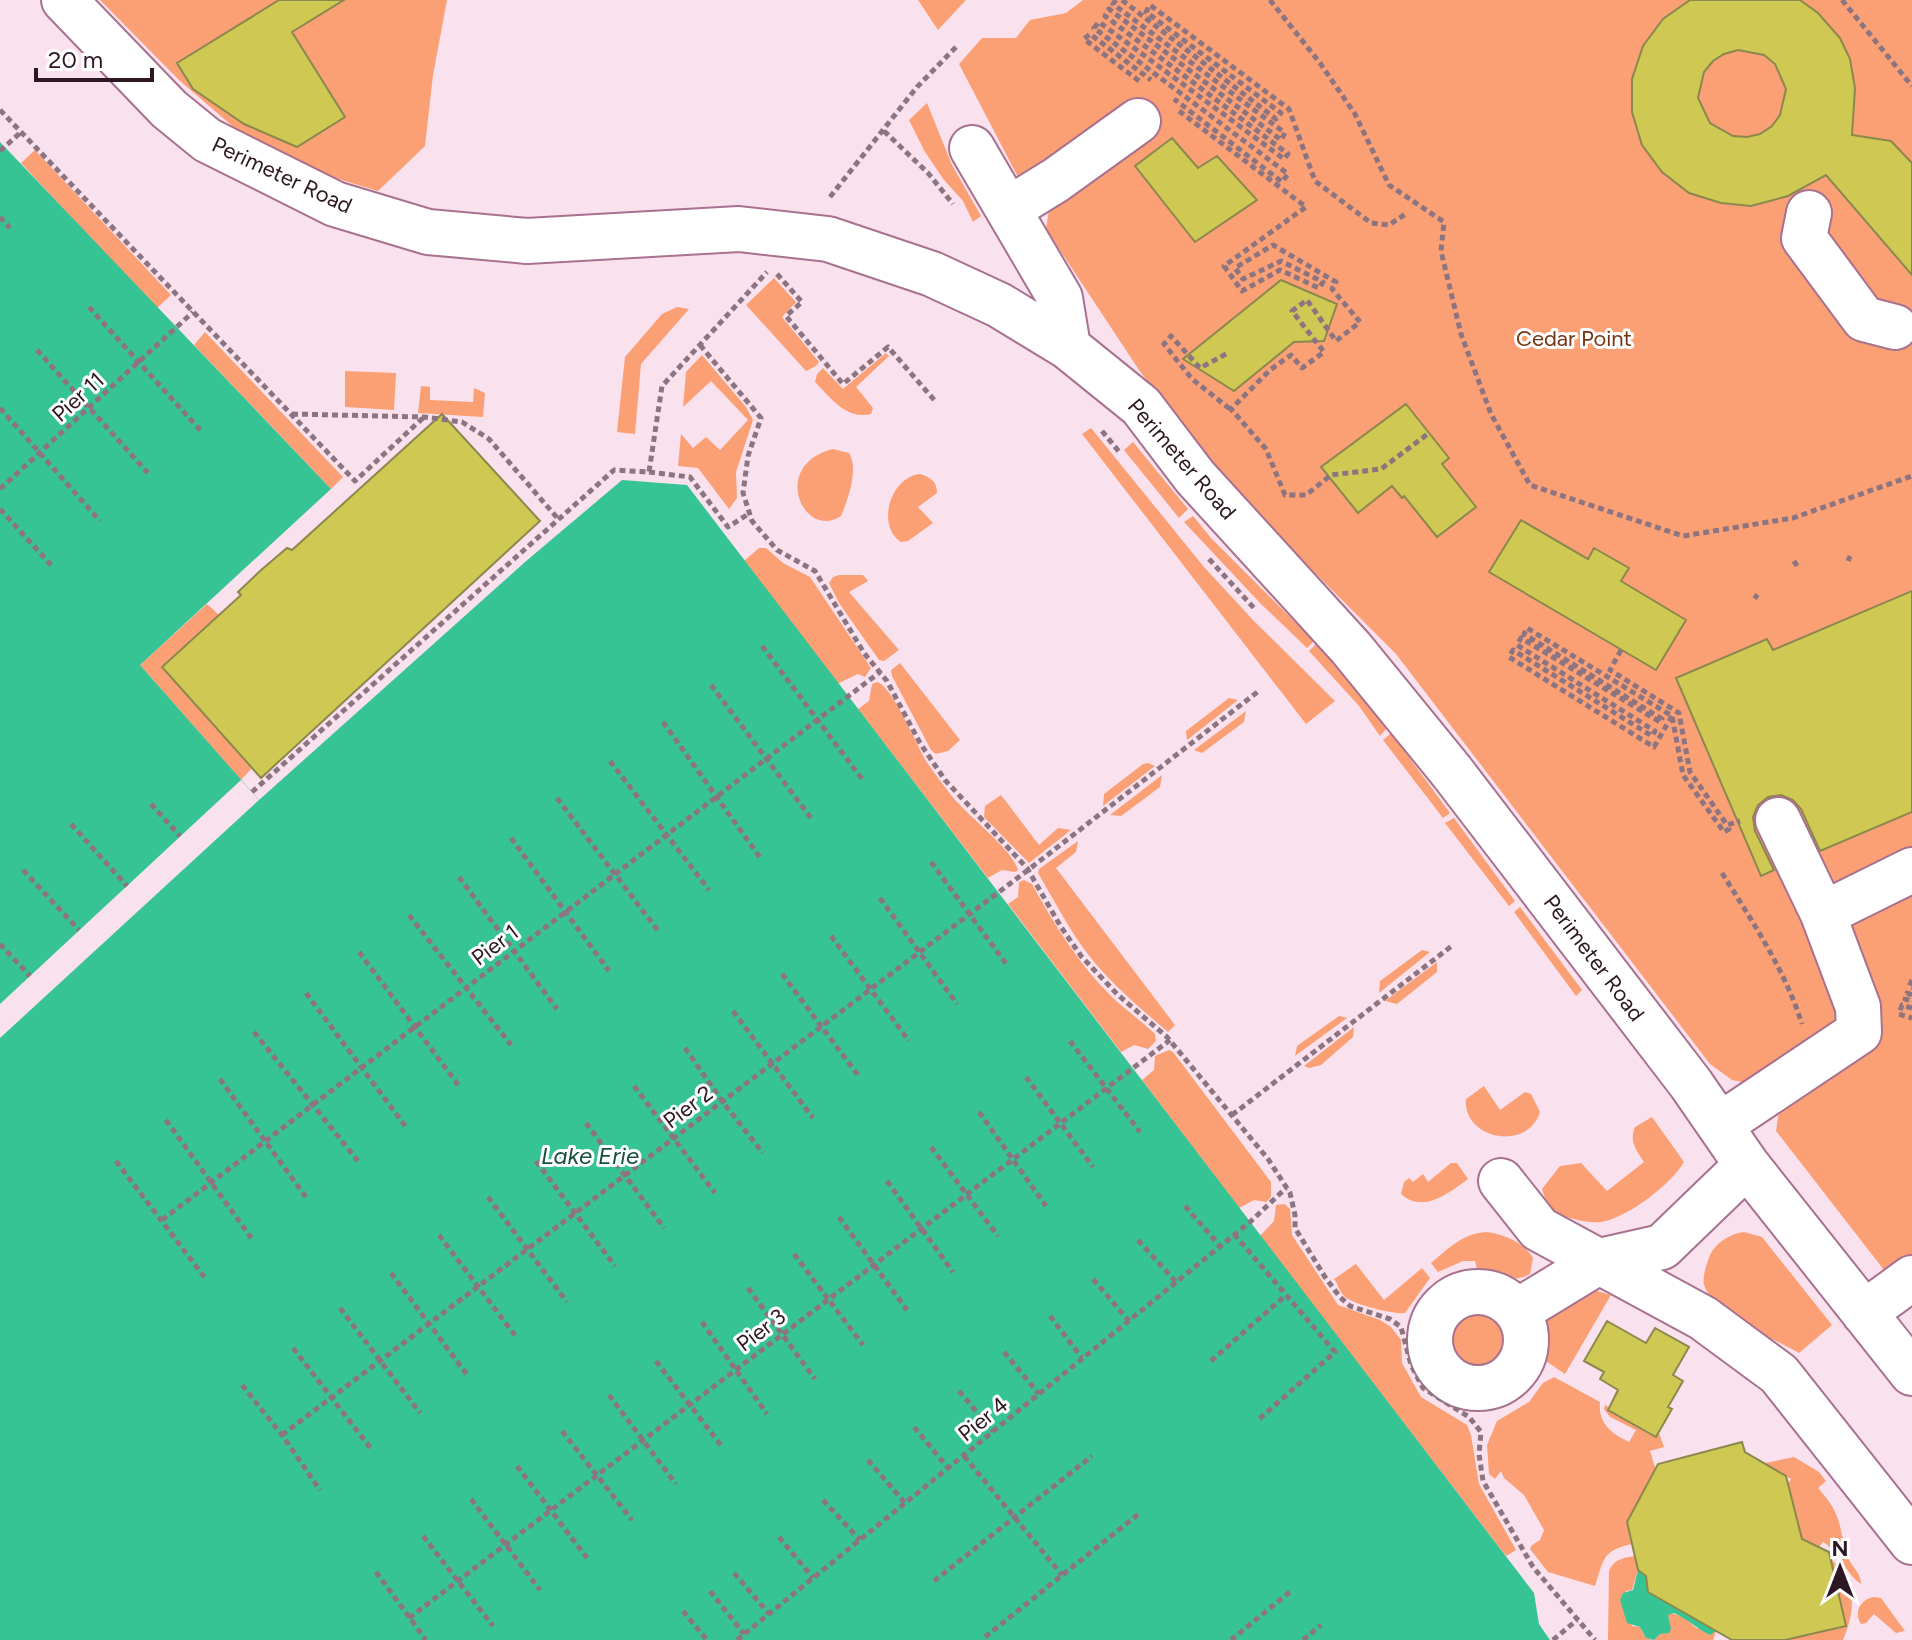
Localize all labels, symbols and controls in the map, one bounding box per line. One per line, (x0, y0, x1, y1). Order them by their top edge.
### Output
scale bar (36, 32, 152, 82)
text: 20 m (48, 45, 103, 74)
street label: Perimeter Road (208, 131, 356, 219)
park label: Cedar Point (1516, 325, 1632, 352)
street label: Pier 11 (46, 367, 110, 427)
street label: Perimeter Road (1122, 393, 1242, 525)
street label: Perimeter Road (1538, 889, 1650, 1027)
street label: Pier 1 (466, 919, 524, 971)
street label: Pier 2 (658, 1080, 718, 1134)
water label: Lake Erie (541, 1141, 639, 1170)
street label: Pier 3 (731, 1303, 791, 1357)
street label: Pier 4 (953, 1391, 1013, 1447)
north arrow (1800, 1528, 1880, 1608)
text: N (1831, 1535, 1849, 1562)

